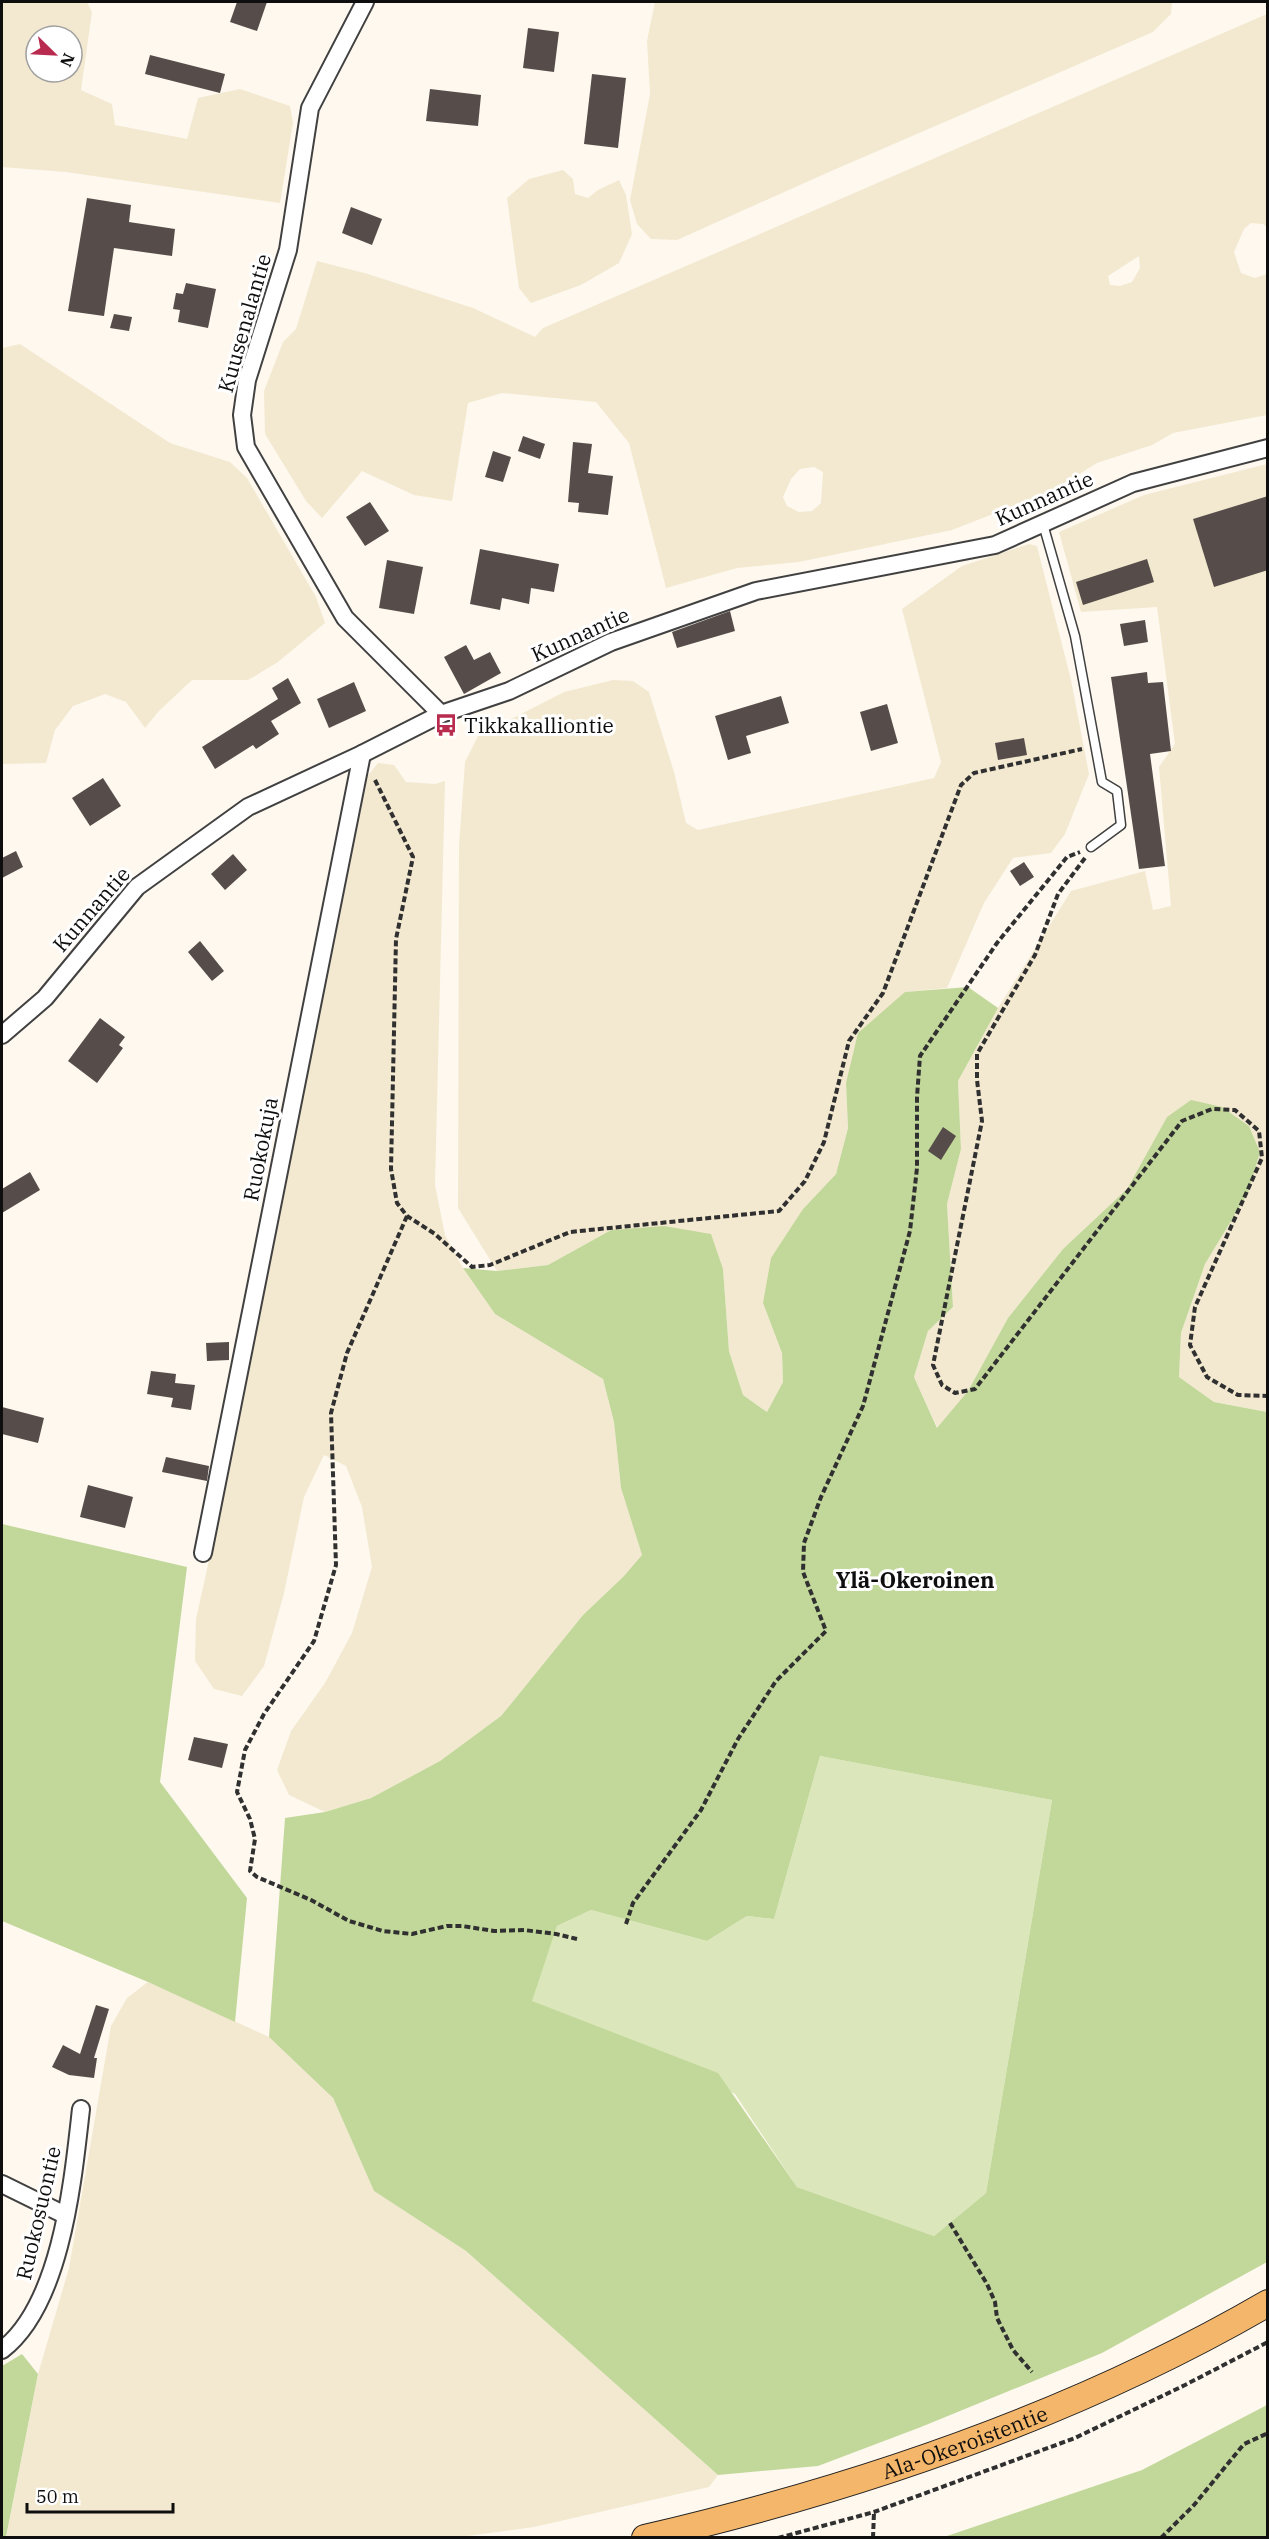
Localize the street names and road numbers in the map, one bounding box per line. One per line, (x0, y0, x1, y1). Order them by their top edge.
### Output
street label: Kuusenalantie (211, 250, 277, 396)
street label: Kunnantie (991, 464, 1097, 532)
street label: Kunnantie (527, 600, 633, 668)
street label: Kunnantie (46, 860, 136, 958)
street label: Ruokokuja (236, 1095, 284, 1203)
street label: Ruokosuontie (9, 2143, 67, 2283)
street label: Ala-Okeroistentie (878, 2399, 1052, 2485)

